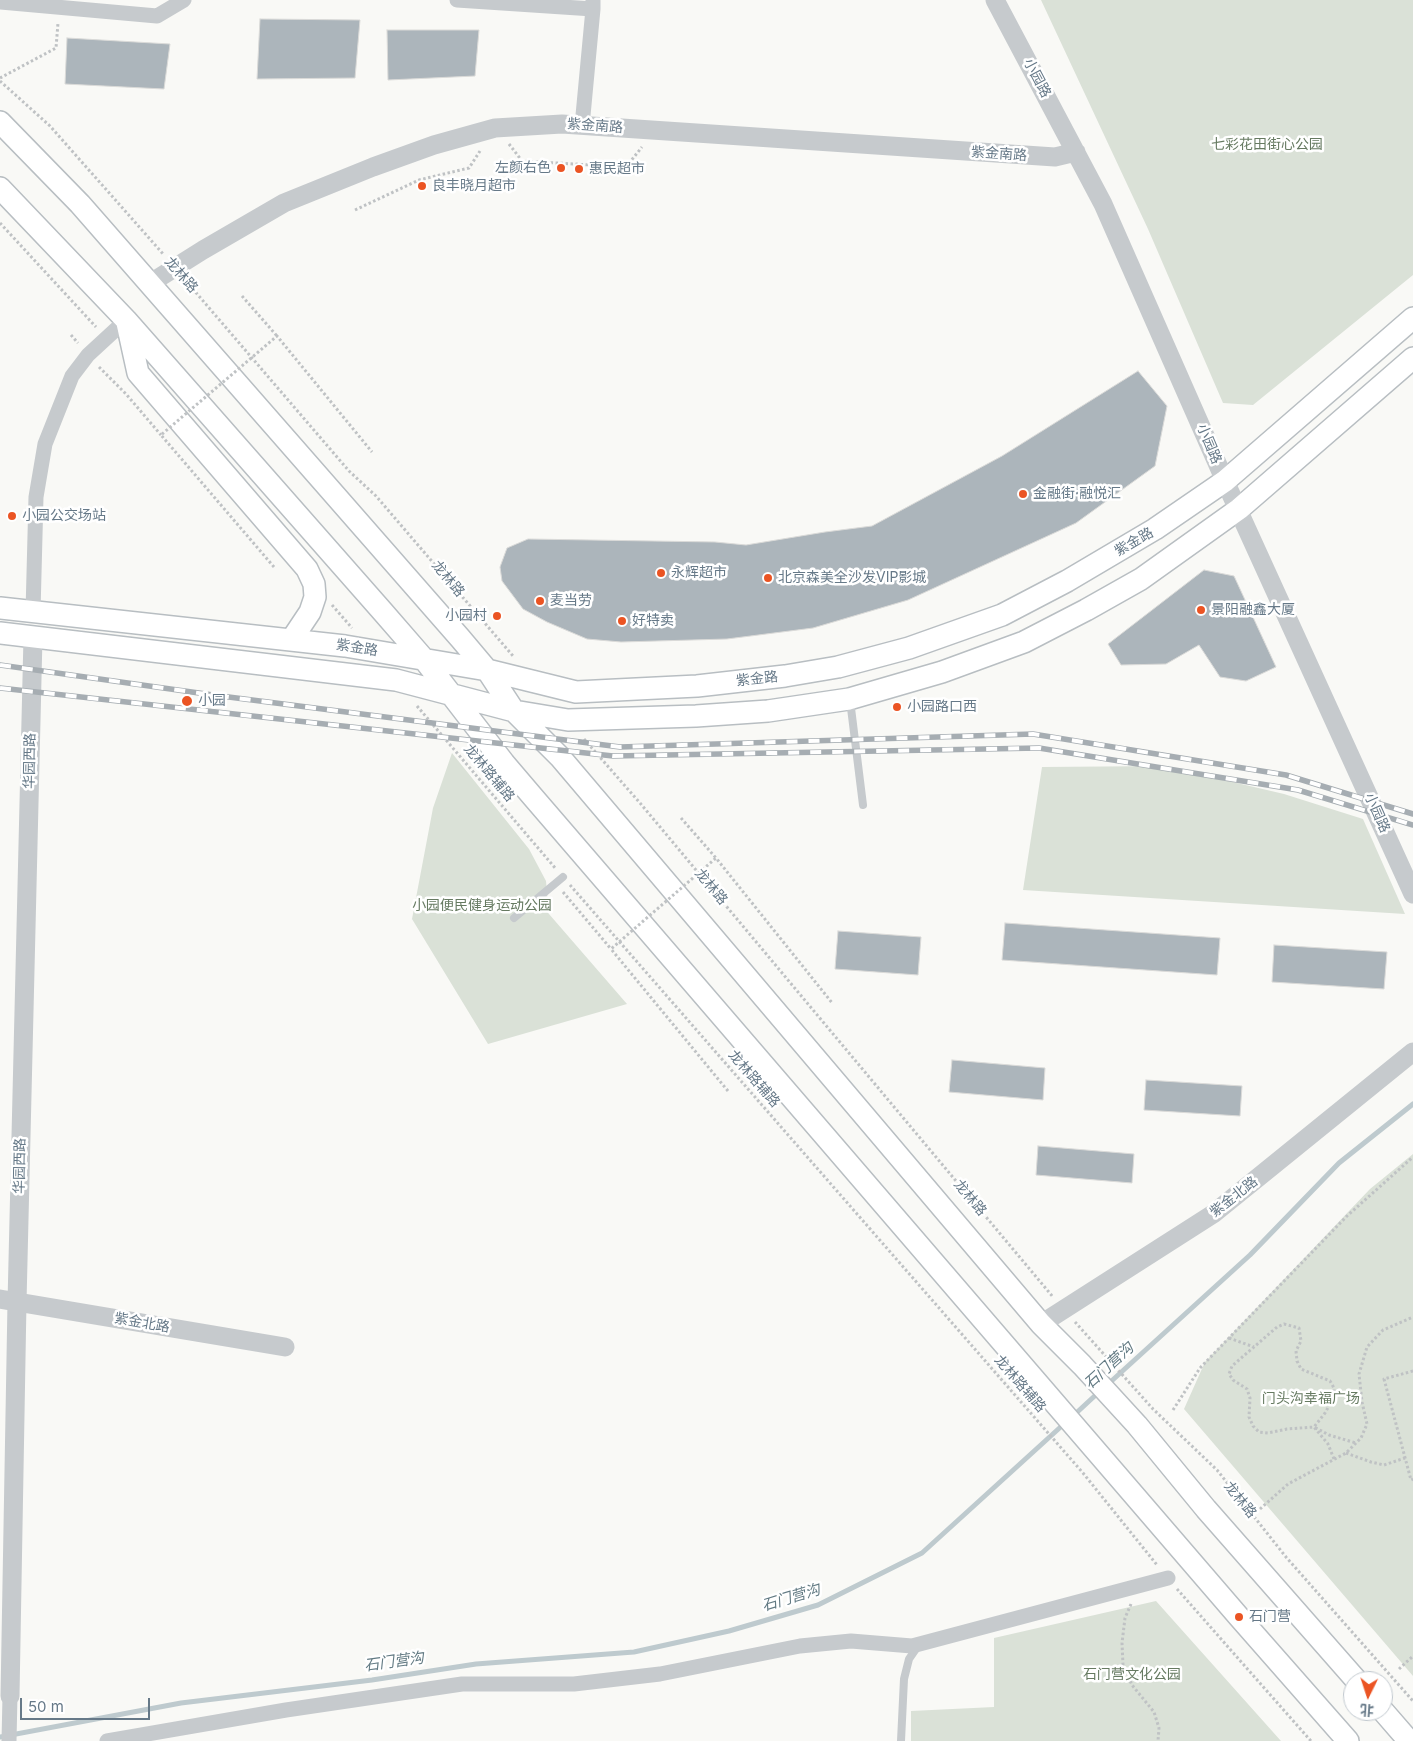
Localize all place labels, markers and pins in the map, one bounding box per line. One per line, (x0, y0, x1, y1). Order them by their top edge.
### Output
place label: 左颜右色 (495, 160, 551, 176)
place label: 惠民超市 (589, 161, 645, 177)
marker: 左颜右色 (555, 162, 567, 174)
marker: 惠民超市 (573, 163, 585, 175)
place label: 良丰晓月超市 (432, 178, 516, 194)
marker: 良丰晓月超市 (416, 180, 428, 192)
place label: 金融街·融悦汇 (1033, 486, 1121, 502)
marker: 金融街·融悦汇 (1017, 488, 1029, 500)
place label: 小园公交场站 (22, 508, 106, 524)
marker: 小园公交场站 (6, 510, 18, 522)
place label: 永辉超市 (671, 565, 727, 581)
marker: 永辉超市 (655, 567, 667, 579)
place label: 北京森美全沙发VIP影城 (778, 570, 926, 586)
marker: 北京森美全沙发VIP影城 (762, 572, 774, 584)
place label: 麦当劳 (550, 593, 592, 609)
marker: 麦当劳 (534, 595, 546, 607)
place label: 景阳融鑫大厦 (1211, 602, 1295, 618)
marker: 景阳融鑫大厦 (1195, 604, 1207, 616)
place label: 小园村 (445, 608, 487, 624)
marker: 小园村 (491, 610, 503, 622)
place label: 好特卖 (632, 613, 674, 629)
marker: 好特卖 (616, 615, 628, 627)
place label: 小园 (198, 693, 226, 709)
marker: 小园 (180, 694, 194, 708)
place label: 小园路口西 (907, 699, 977, 715)
marker: 小园路口西 (891, 701, 903, 713)
place label: 石门营 (1249, 1609, 1291, 1625)
marker: 石门营 (1233, 1611, 1245, 1623)

